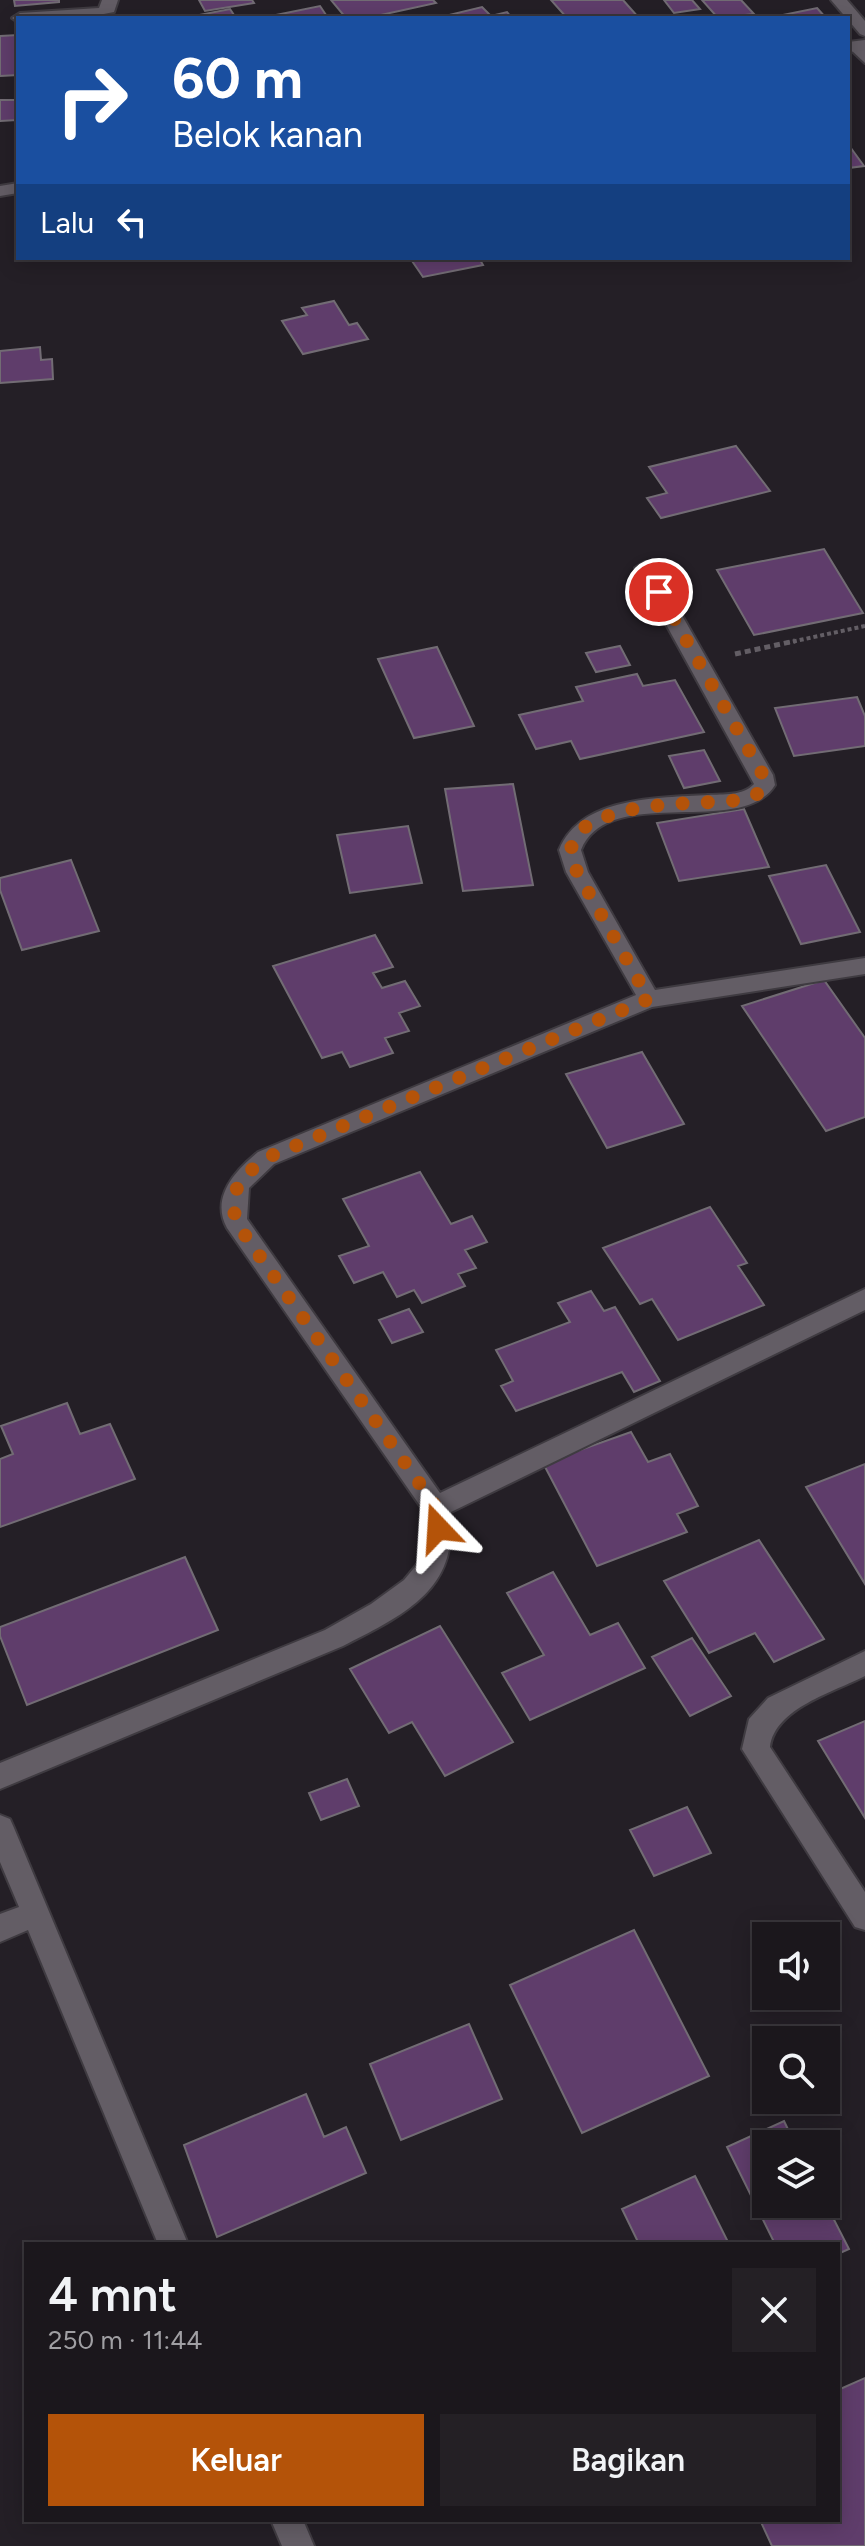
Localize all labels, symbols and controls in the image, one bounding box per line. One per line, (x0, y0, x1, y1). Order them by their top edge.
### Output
text: 60 m (172, 45, 303, 112)
icon: right (40, 48, 144, 152)
text: Belok kanan (172, 113, 363, 156)
icon: left (110, 200, 154, 244)
text: Lalu (40, 204, 94, 241)
pin (625, 558, 693, 626)
icon: arrive (637, 570, 681, 614)
position arrow (396, 1486, 480, 1570)
map controls (752, 1922, 840, 2218)
button: sound (752, 1922, 840, 2010)
button: search (752, 2026, 840, 2114)
button: layers (752, 2130, 840, 2218)
text: 4 mnt (48, 2265, 177, 2323)
button: close (732, 2268, 816, 2352)
text: 250 m · 11:44 (48, 2324, 203, 2356)
button: Keluar (48, 2414, 424, 2506)
button: Bagikan (440, 2414, 816, 2506)

